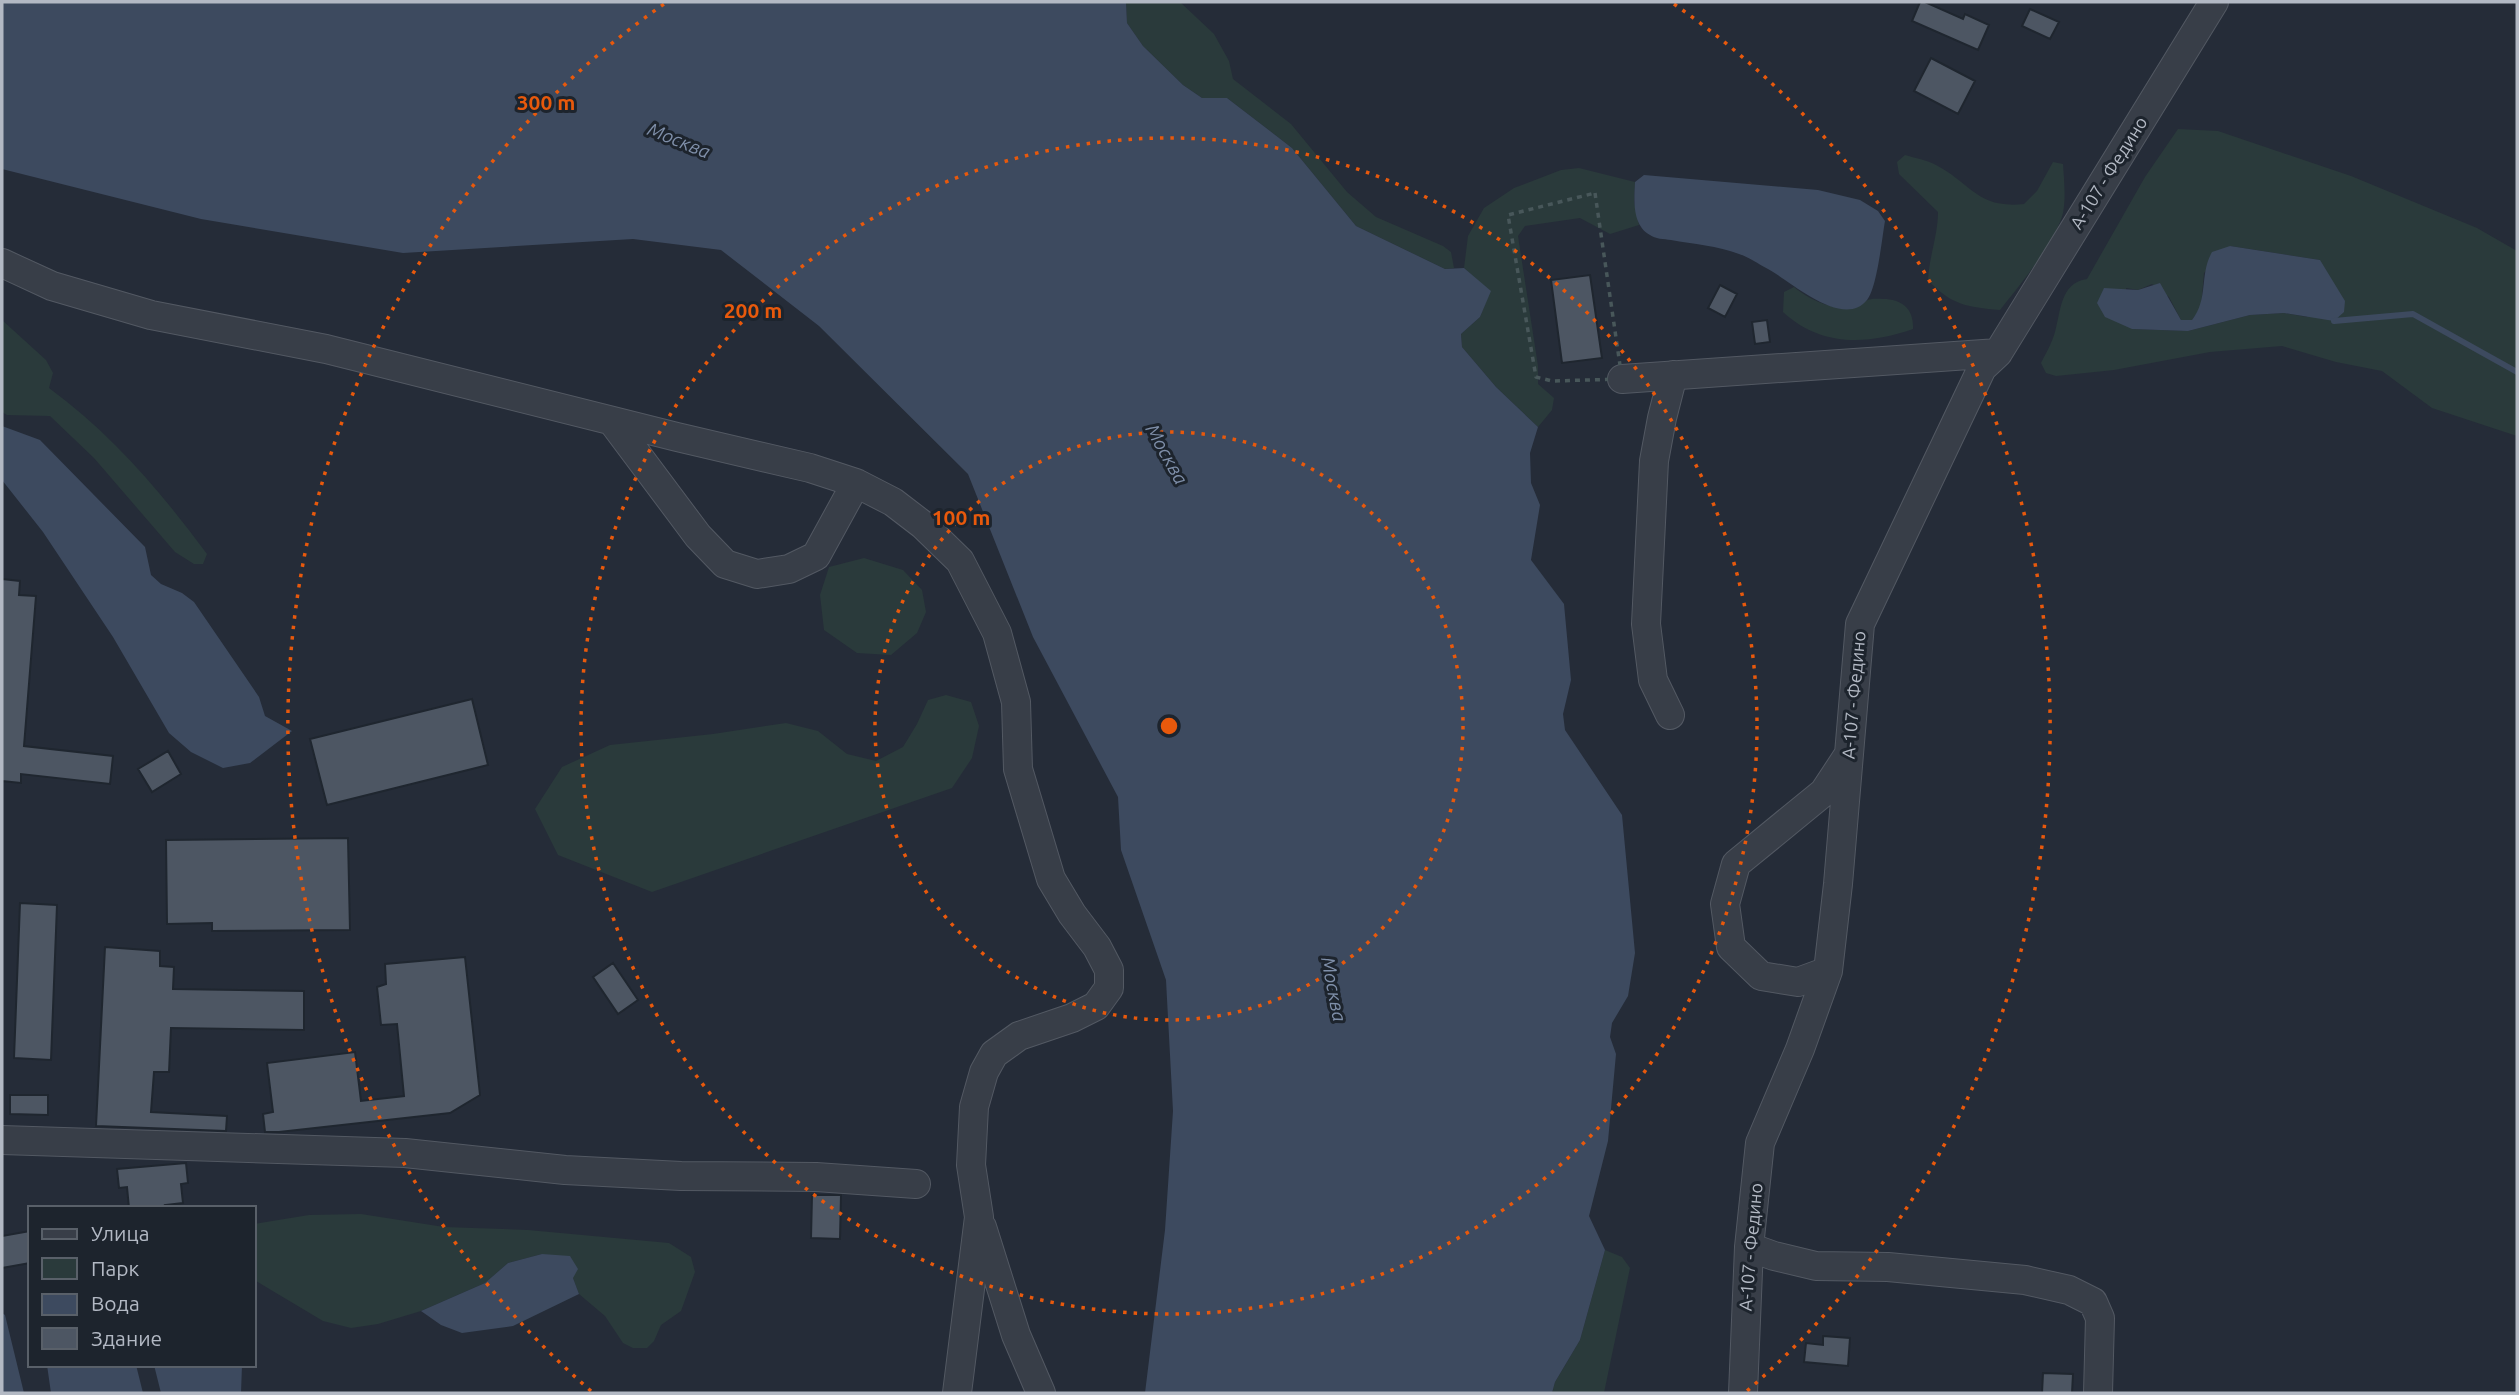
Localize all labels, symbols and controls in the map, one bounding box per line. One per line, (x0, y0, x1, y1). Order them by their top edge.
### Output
text: 300 m (517, 90, 575, 114)
street label: А-107 - Федино (2066, 113, 2151, 232)
water label: Москва (645, 118, 713, 162)
text: 200 m (724, 298, 782, 322)
water label: Москва (1141, 420, 1193, 488)
text: 100 m (932, 505, 990, 529)
street label: А-107 - Федино (1837, 630, 1869, 760)
centre of rings (1157, 714, 1181, 738)
water label: Москва (1317, 955, 1351, 1023)
street label: А-107 - Федино (1734, 1182, 1766, 1312)
legend (28, 1206, 256, 1367)
text: Улица (91, 1221, 149, 1245)
text: Парк (91, 1256, 140, 1280)
text: Вода (91, 1291, 140, 1315)
text: Здание (91, 1326, 162, 1350)

